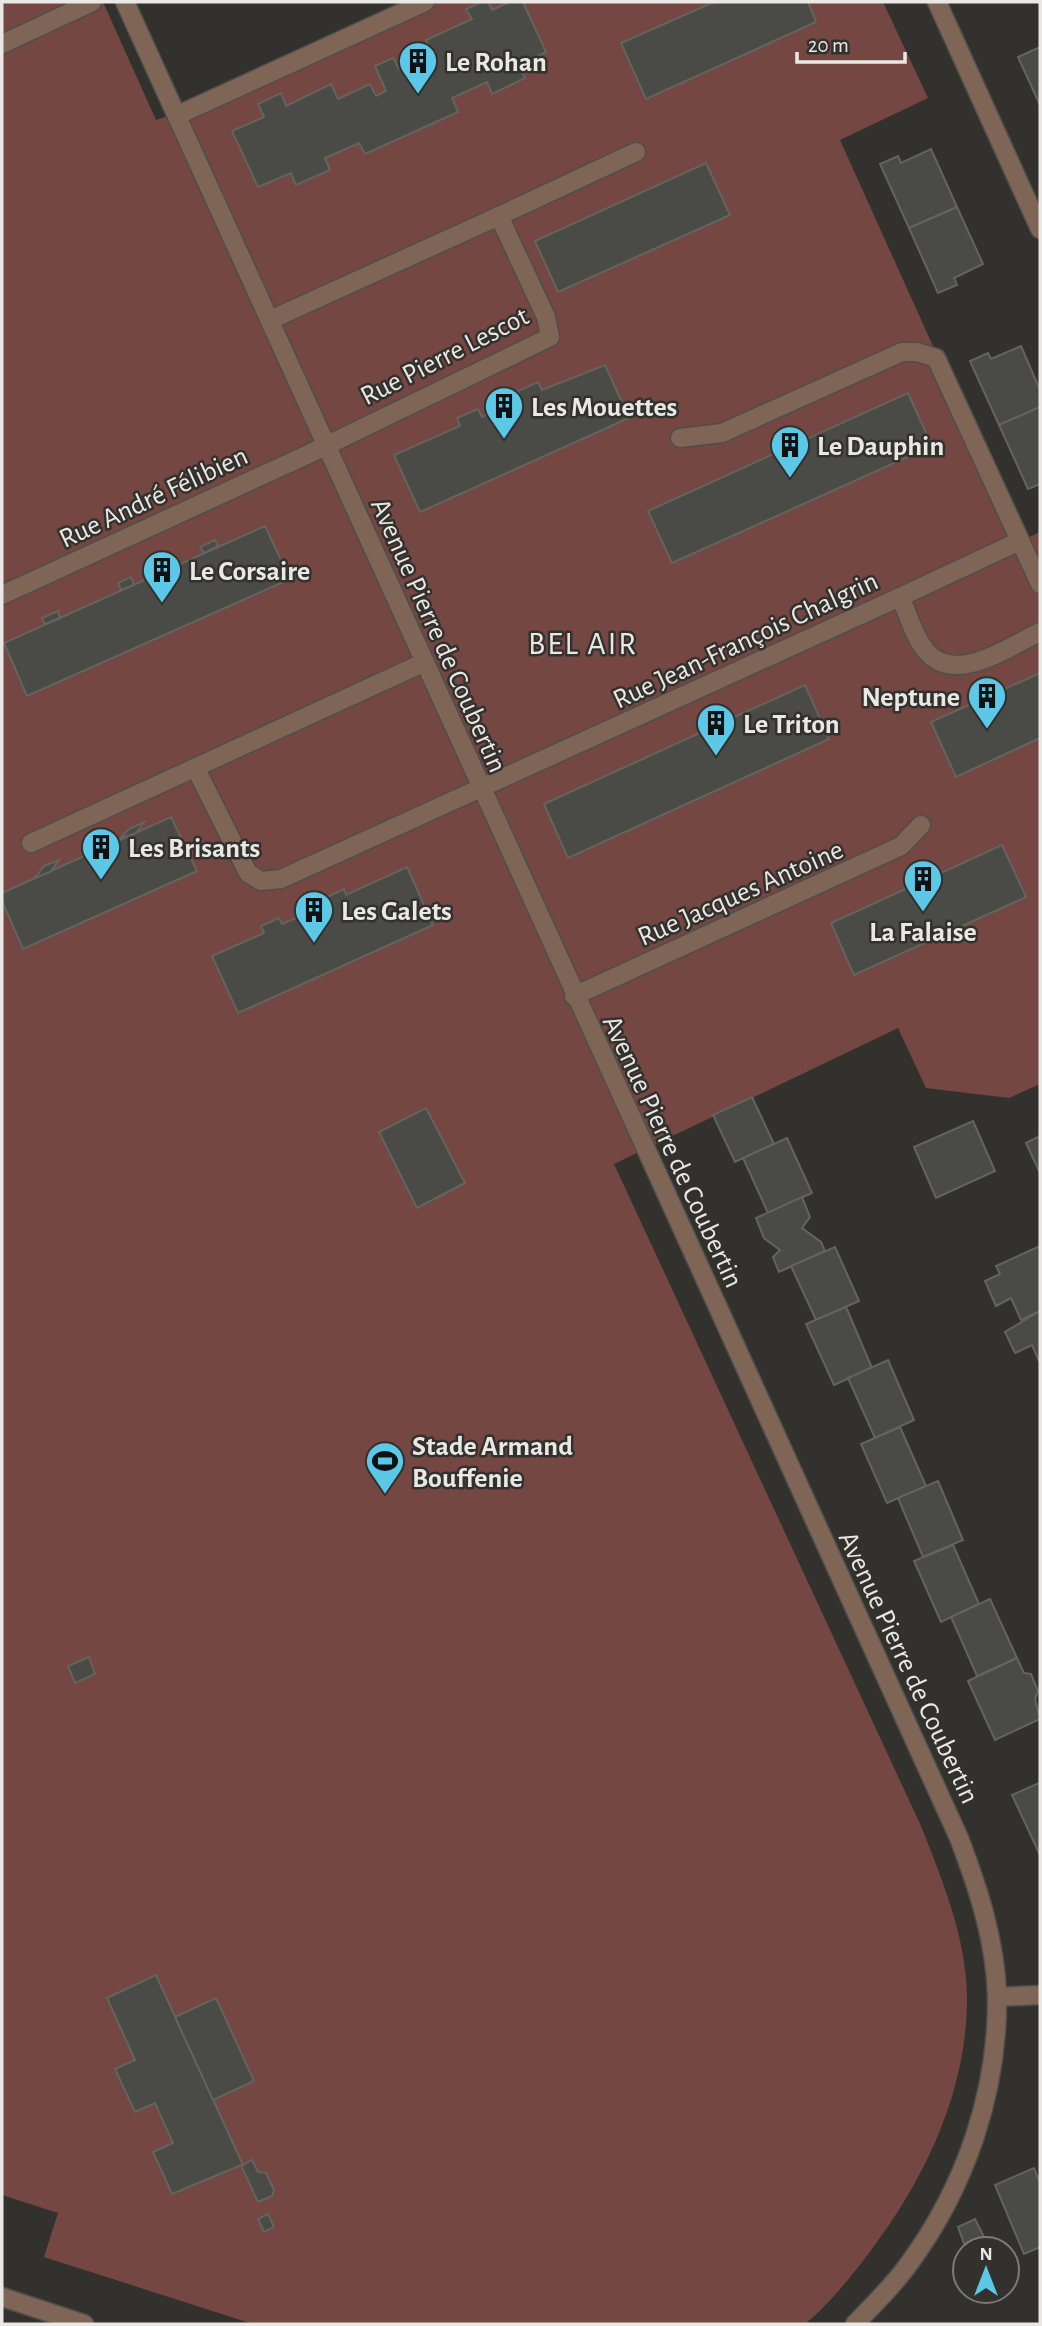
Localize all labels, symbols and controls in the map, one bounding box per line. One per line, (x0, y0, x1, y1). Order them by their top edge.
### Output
scale bar (797, 21, 906, 65)
text: 20 m (808, 35, 849, 56)
building icon: Le Rohan (397, 40, 439, 95)
place label: Le Rohan (445, 49, 547, 77)
street label: Rue Pierre Lescot (356, 302, 534, 411)
building icon: Les Mouettes (483, 385, 525, 440)
place label: Les Mouettes (531, 394, 677, 422)
building icon: Le Dauphin (769, 424, 811, 479)
place label: Le Dauphin (817, 433, 944, 461)
street label: Rue André Félibien (55, 442, 252, 554)
street label: Avenue Pierre de Coubertin (365, 495, 511, 777)
building icon: Le Corsaire (141, 549, 183, 604)
place label: Le Corsaire (189, 558, 310, 586)
street label: Rue Jean-François Chalgrin (609, 567, 883, 715)
district label: BEL AIR (528, 628, 638, 660)
building icon: Neptune (966, 675, 1008, 730)
place label: Neptune (861, 684, 960, 712)
building icon: Le Triton (695, 702, 737, 757)
place label: Le Triton (743, 711, 840, 739)
building icon: Les Brisants (80, 826, 122, 881)
place label: Les Brisants (128, 835, 260, 863)
street label: Rue Jacques Antoine (634, 836, 848, 952)
building icon: La Falaise (902, 858, 944, 913)
building icon: Les Galets (293, 889, 335, 944)
place label: Les Galets (341, 898, 452, 926)
place label: La Falaise (869, 919, 977, 947)
street label: Avenue Pierre de Coubertin (597, 1012, 748, 1292)
place label: Stade Armand Bouffenie (412, 1433, 573, 1493)
sports icon: Stade Armand Bouffenie (364, 1440, 406, 1495)
street label: Avenue Pierre de Coubertin (833, 1528, 984, 1808)
north arrow (951, 2235, 1021, 2305)
text: N (979, 2245, 993, 2264)

